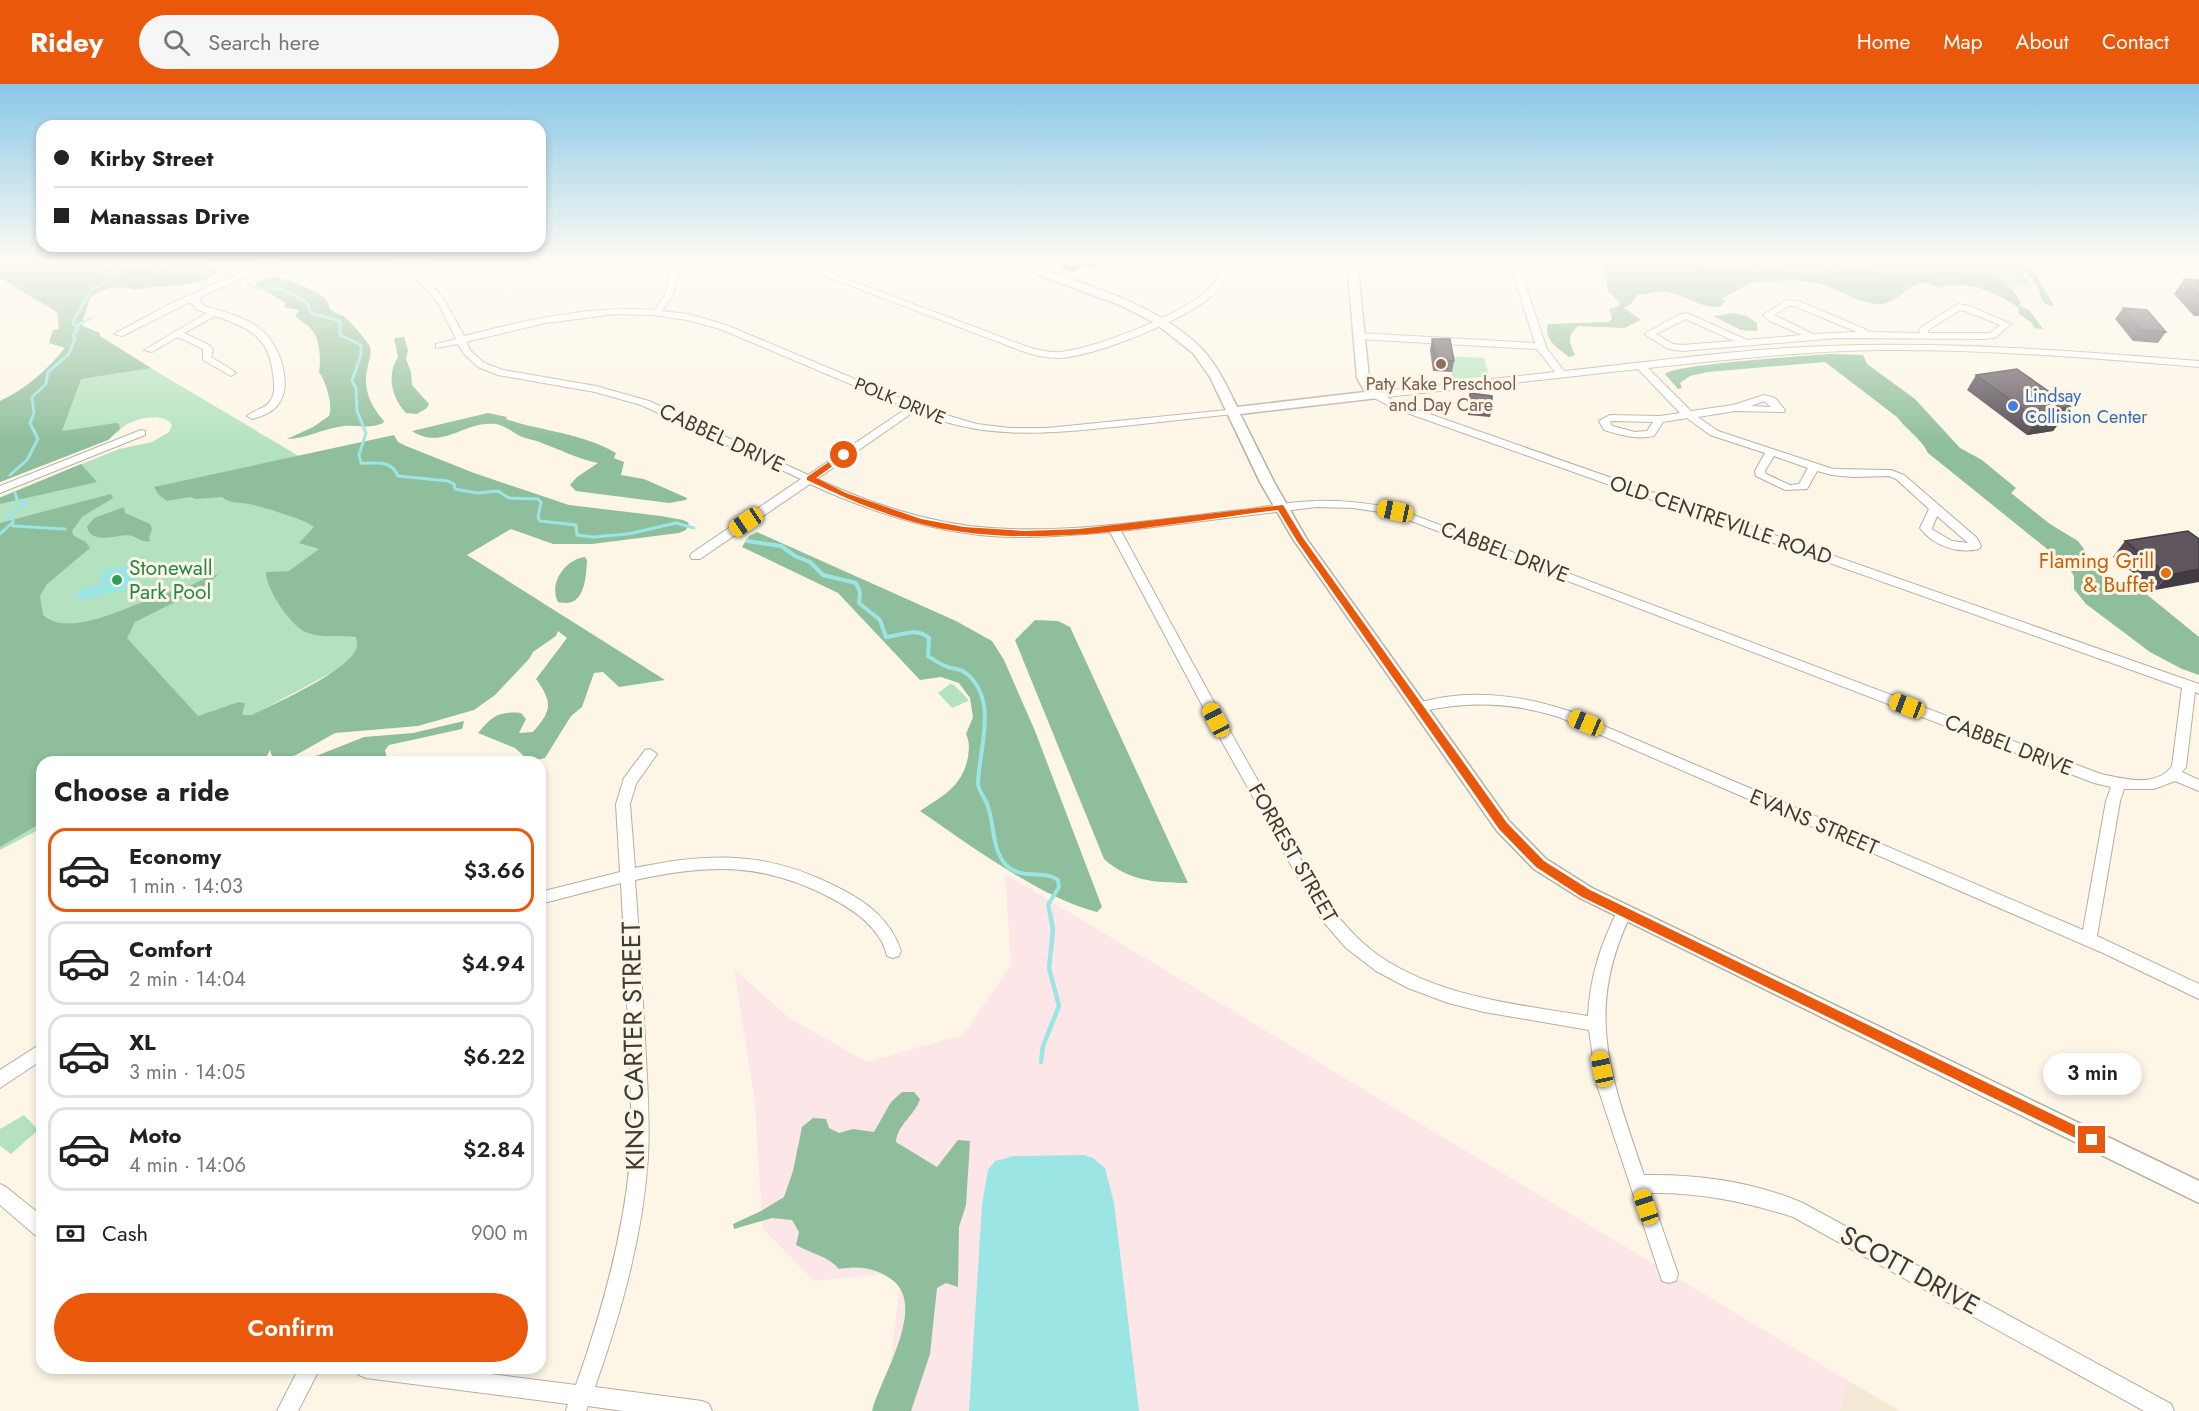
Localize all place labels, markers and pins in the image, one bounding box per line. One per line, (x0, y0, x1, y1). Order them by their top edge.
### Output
marker: Paty Kake Preschool and Day Care (1434, 357, 1448, 371)
place label: Paty Kake Preschool and Day Care (1366, 371, 1516, 418)
place label: Lindsay Collision Center (2025, 383, 2148, 430)
marker: Lindsay Collision Center (2006, 399, 2020, 413)
place label: Flaming Grill & Buffet (2039, 546, 2154, 600)
place label: Stonewall Park Pool (129, 553, 213, 607)
marker: Flaming Grill & Buffet (2159, 566, 2173, 580)
marker: Stonewall Park Pool (110, 573, 124, 587)

